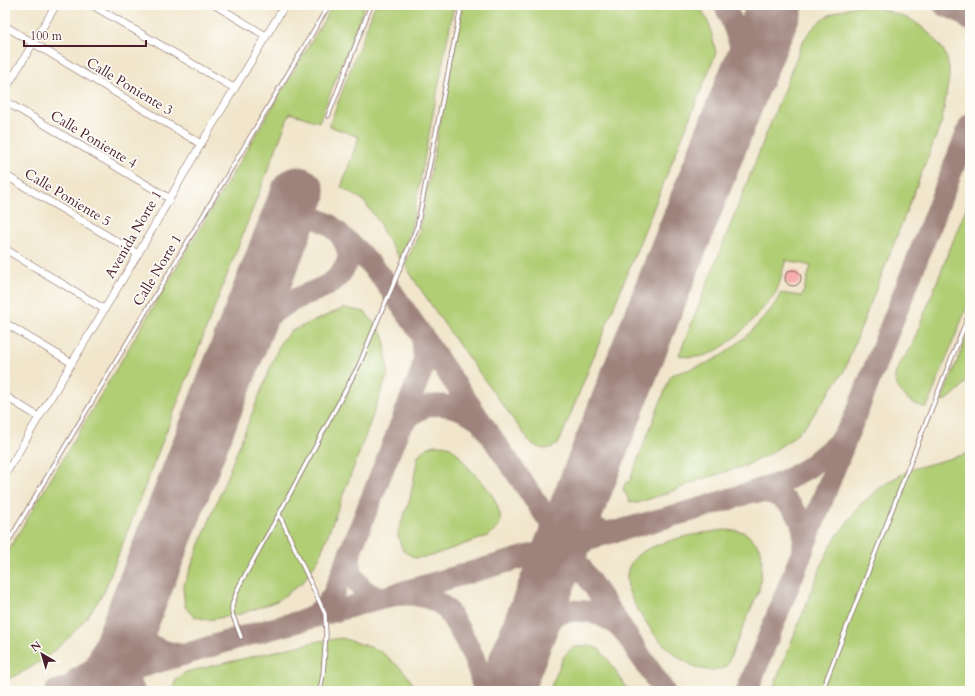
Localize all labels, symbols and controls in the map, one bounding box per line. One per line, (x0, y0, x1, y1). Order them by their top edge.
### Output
scale bar (24, 22, 146, 48)
text: 100 m (30, 28, 63, 44)
street label: Calle Poniente 3 (83, 53, 177, 120)
street label: Calle Poniente 4 (47, 106, 141, 173)
street label: Calle Poniente 5 (21, 164, 115, 231)
street label: Avenida Norte 1 (100, 187, 166, 282)
street label: Calle Norte 1 (129, 231, 186, 310)
north arrow (22, 634, 62, 674)
text: N (28, 637, 45, 655)

